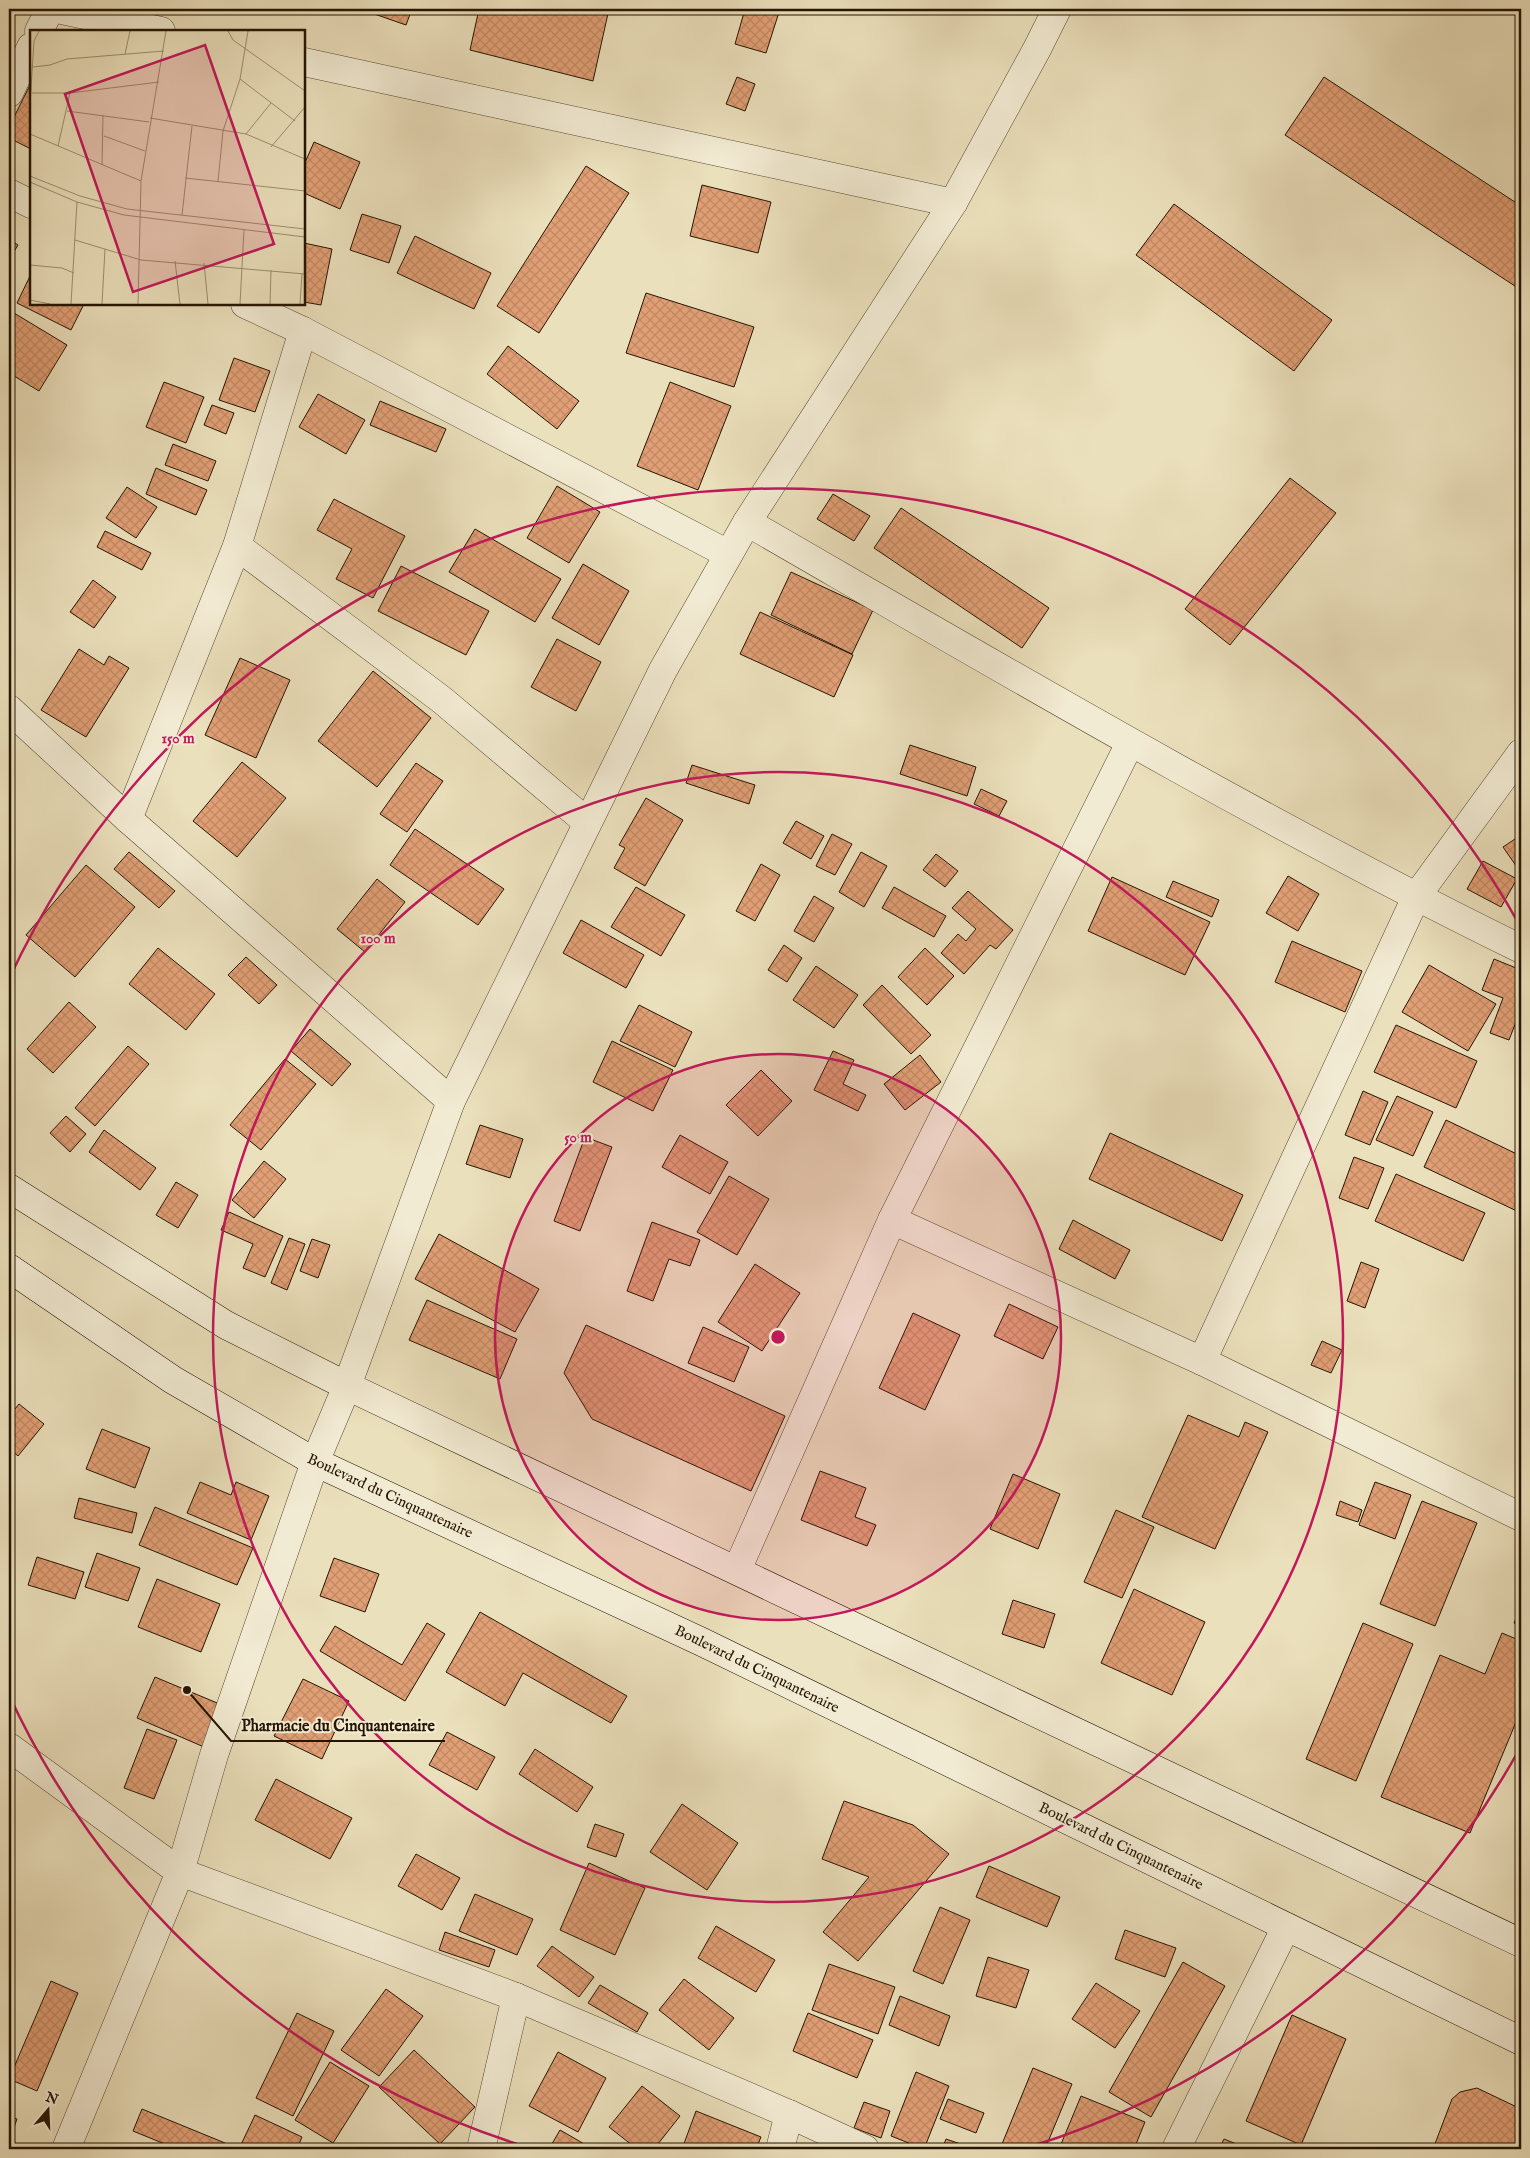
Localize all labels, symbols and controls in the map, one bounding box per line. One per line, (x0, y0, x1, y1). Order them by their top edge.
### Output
inset map (30, 30, 305, 305)
text: 150 m (161, 729, 195, 748)
text: 100 m (360, 929, 396, 948)
text: 50 m (564, 1128, 592, 1147)
centre of rings (769, 1328, 787, 1346)
street label: Boulevard du Cinquantenaire (304, 1449, 476, 1543)
street label: Boulevard du Cinquantenaire (672, 1621, 843, 1717)
callout: Pharmacie du Cinquantenaire (231, 1710, 445, 1741)
text: Pharmacie du Cinquantenaire (241, 1717, 435, 1737)
street label: Boulevard du Cinquantenaire (1036, 1798, 1207, 1894)
north arrow (22, 2086, 72, 2136)
text: N (42, 2088, 61, 2109)

